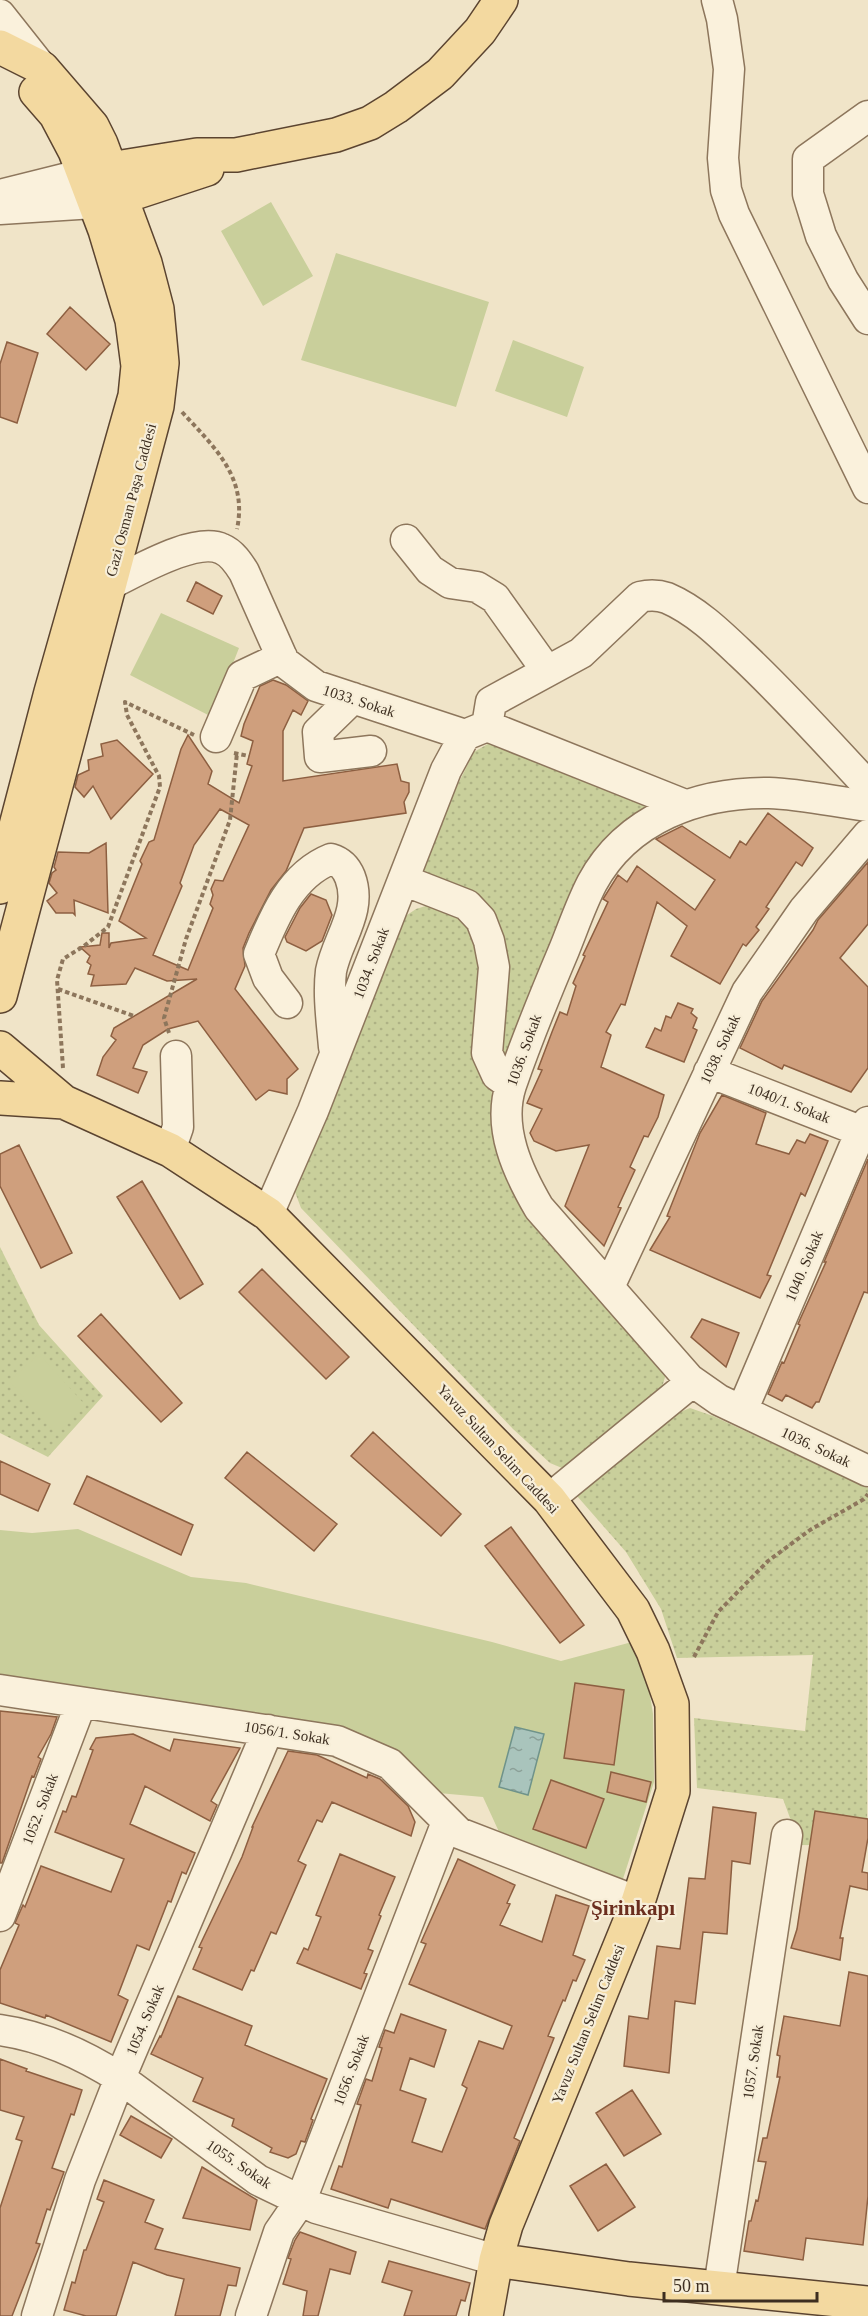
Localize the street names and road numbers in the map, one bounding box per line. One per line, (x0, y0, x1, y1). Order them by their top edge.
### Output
street label: Gazi Osman Paşa Caddesi (103, 422, 159, 578)
street label: 1033. Sokak (321, 682, 398, 720)
street label: 1034. Sokak (350, 925, 392, 1001)
street label: 1038. Sokak (697, 1011, 743, 1086)
street label: 1036. Sokak (504, 1012, 545, 1088)
street label: 1040/1. Sokak (746, 1080, 833, 1126)
street label: 1040. Sokak (782, 1228, 826, 1304)
street label: Yavuz Sultan Selim Caddesi (434, 1381, 562, 1517)
street label: 1036. Sokak (779, 1424, 854, 1470)
street label: 1056/1. Sokak (243, 1718, 332, 1748)
street label: 1052. Sokak (19, 1771, 61, 1847)
street label: Yavuz Sultan Selim Caddesi (549, 1942, 627, 2106)
street label: 1054. Sokak (123, 1982, 167, 2058)
street label: 1057. Sokak (740, 2023, 766, 2100)
street label: 1056. Sokak (330, 2032, 372, 2108)
street label: 1055. Sokak (203, 2136, 275, 2192)

